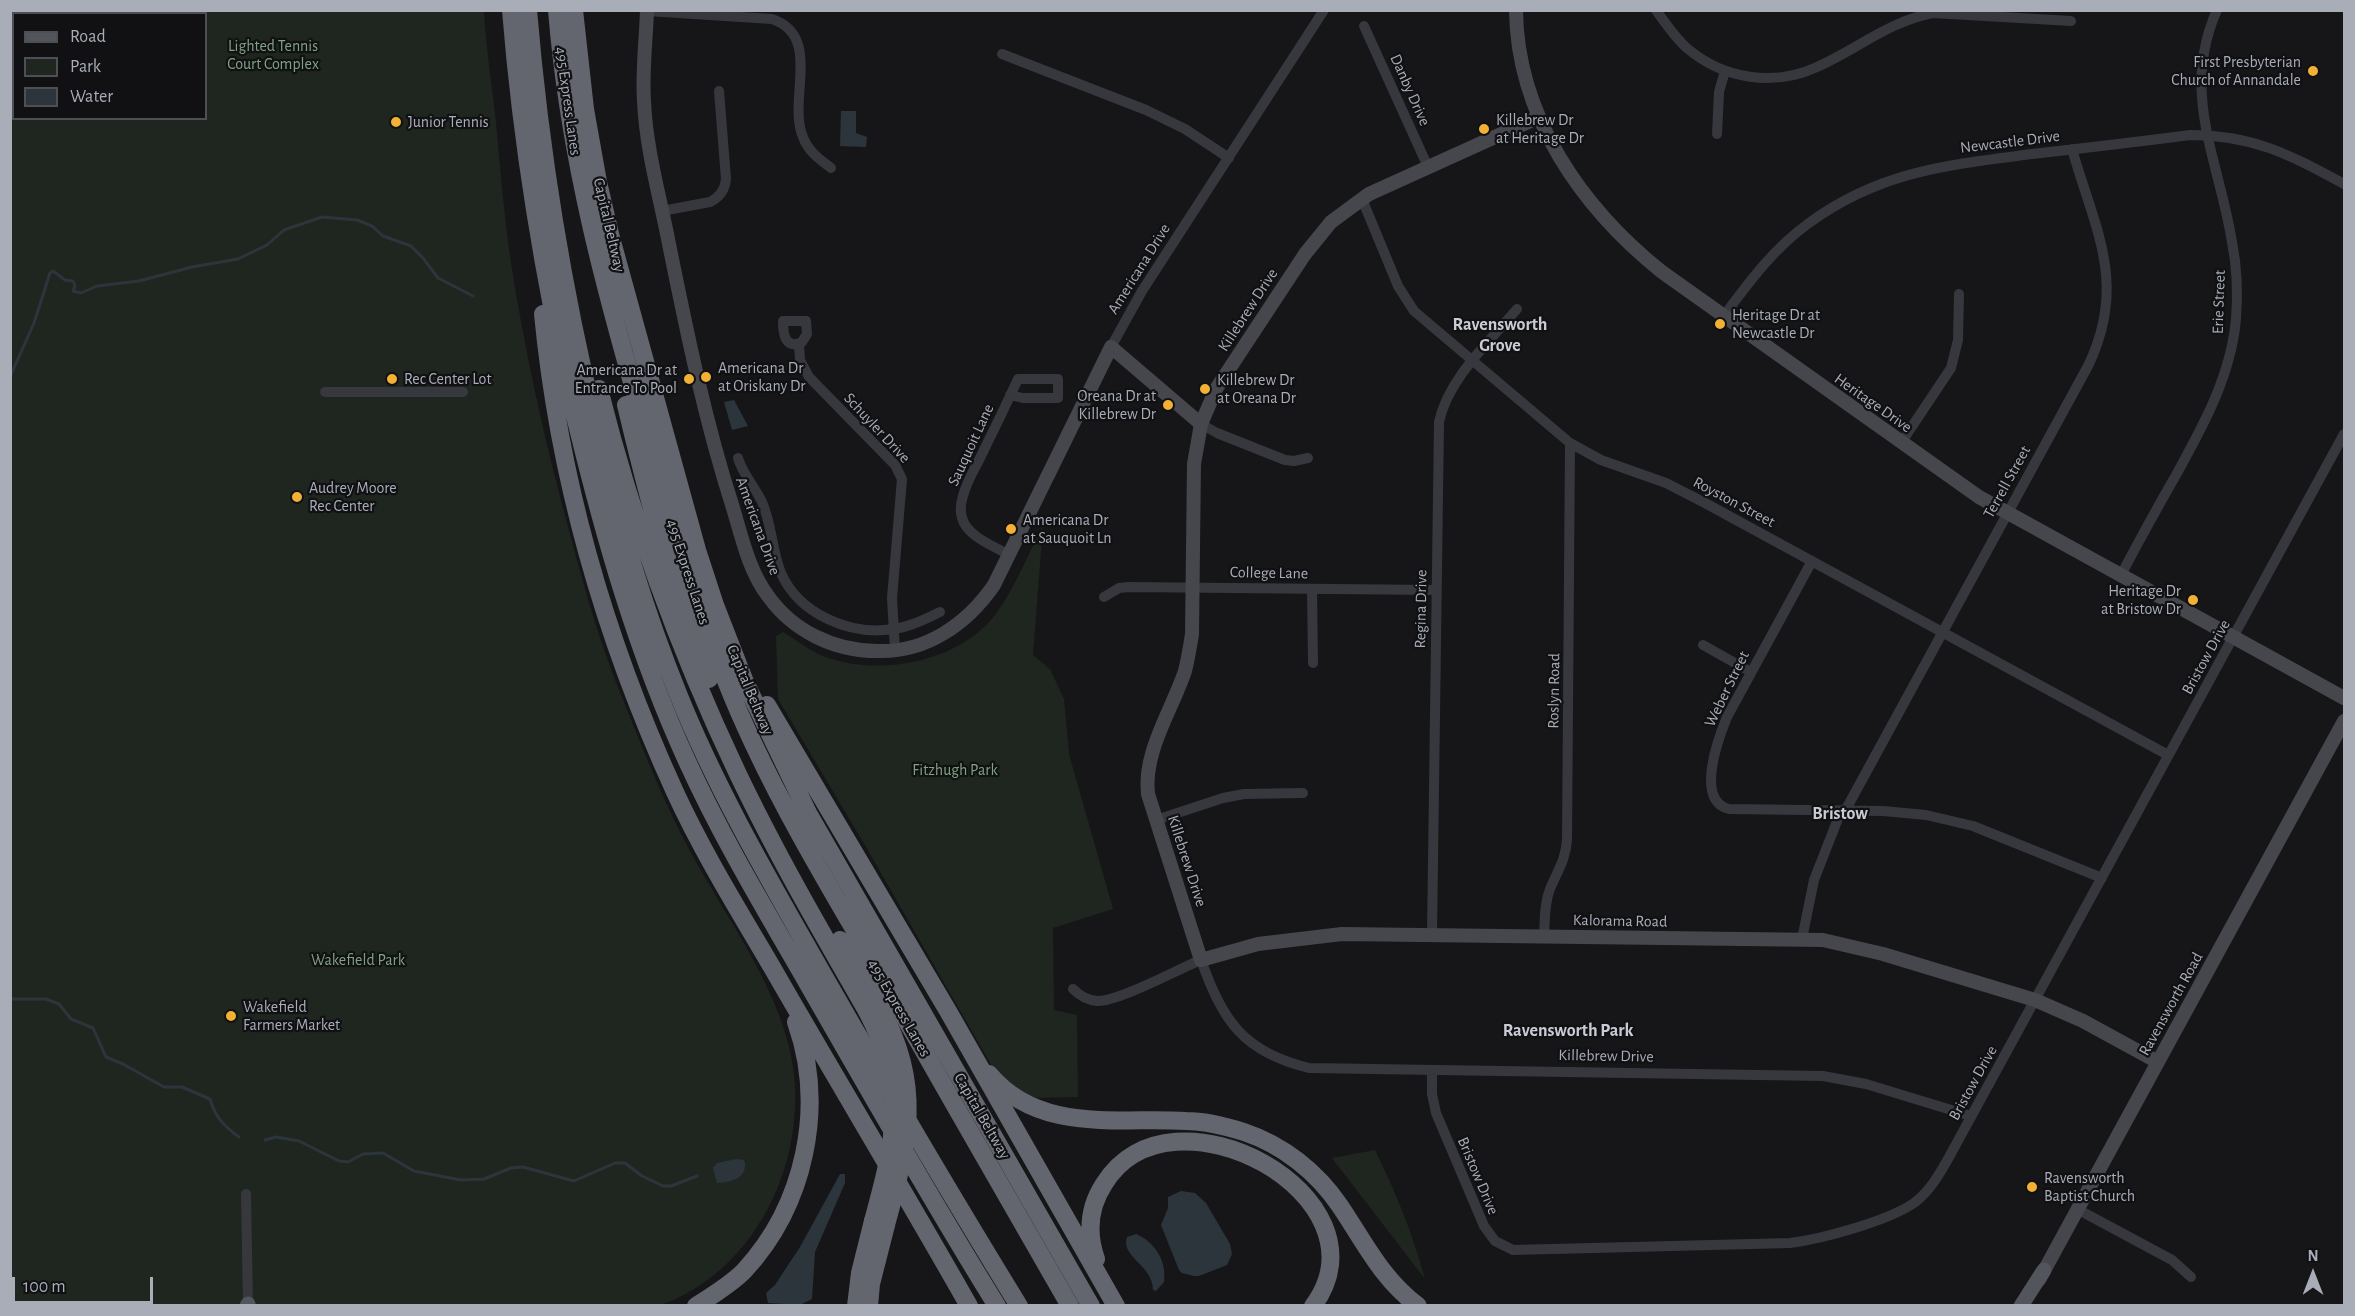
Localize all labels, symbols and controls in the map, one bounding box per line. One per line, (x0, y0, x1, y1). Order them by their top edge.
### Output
legend (12, 12, 207, 120)
text: Road (70, 28, 106, 46)
park label: Lighted Tennis Court Complex (227, 36, 319, 74)
street label: 495 Express Lanes (551, 45, 585, 157)
street label: Danby Drive (1386, 51, 1434, 129)
place label: First Presbyterian Church of Annandale (2171, 52, 2301, 90)
text: Park (70, 58, 101, 76)
marker: First Presbyterian Church of Annandale (2306, 64, 2320, 78)
text: Water (70, 88, 113, 106)
place label: Killebrew Dr at Heritage Dr (1496, 110, 1584, 148)
place label: Junior Tennis (408, 112, 489, 132)
marker: Junior Tennis (389, 115, 403, 129)
marker: Killebrew Dr at Heritage Dr (1477, 122, 1491, 136)
street label: Newcastle Drive (1959, 126, 2061, 158)
street label: Capital Beltway (589, 176, 629, 274)
street label: Americana Drive (1104, 220, 1174, 318)
street label: Killebrew Drive (1214, 265, 1282, 355)
street label: Erie Street (2208, 270, 2230, 334)
place label: Heritage Dr at Newcastle Dr (1732, 305, 1820, 343)
district label: Ravensworth Grove (1453, 314, 1547, 356)
marker: Heritage Dr at Newcastle Dr (1713, 317, 1727, 331)
place label: Americana Dr at Oriskany Dr (718, 358, 805, 396)
place label: Americana Dr at Entrance To Pool (575, 360, 677, 398)
place label: Rec Center Lot (404, 369, 492, 389)
street label: Heritage Drive (1830, 369, 1916, 437)
marker: Americana Dr at Oriskany Dr (699, 370, 713, 384)
place label: Killebrew Dr at Oreana Dr (1217, 370, 1296, 408)
marker: Rec Center Lot (385, 372, 399, 386)
marker: Americana Dr at Entrance To Pool (682, 372, 696, 386)
marker: Killebrew Dr at Oreana Dr (1198, 382, 1212, 396)
place label: Oreana Dr at Killebrew Dr (1077, 386, 1156, 424)
street label: Schuyler Drive (840, 389, 914, 467)
marker: Oreana Dr at Killebrew Dr (1161, 398, 1175, 412)
street label: Sauquoit Lane (944, 401, 998, 489)
street label: Terrell Street (1979, 442, 2035, 522)
street label: Royston Street (1690, 472, 1778, 532)
street label: Americana Drive (731, 474, 785, 578)
place label: Audrey Moore Rec Center (309, 478, 397, 516)
marker: Audrey Moore Rec Center (290, 490, 304, 504)
place label: Americana Dr at Sauquoit Ln (1023, 510, 1112, 548)
street label: 495 Express Lanes (662, 517, 714, 627)
marker: Americana Dr at Sauquoit Ln (1004, 522, 1018, 536)
street label: College Lane (1230, 563, 1308, 583)
street label: Regina Drive (1411, 569, 1431, 649)
place label: Heritage Dr at Bristow Dr (2101, 581, 2181, 619)
marker: Heritage Dr at Bristow Dr (2186, 593, 2200, 607)
street label: Bristow Drive (2178, 616, 2234, 698)
street label: Capital Beltway (722, 642, 778, 738)
street label: Weber Street (1700, 648, 1754, 730)
street label: Roslyn Road (1544, 653, 1564, 729)
park label: Fitzhugh Park (912, 760, 998, 780)
district label: Bristow (1812, 803, 1868, 825)
street label: Killebrew Drive (1163, 813, 1211, 909)
street label: Kalorama Road (1573, 911, 1667, 931)
street label: Ravensworth Road (2135, 949, 2207, 1059)
park label: Wakefield Park (311, 950, 405, 970)
street label: 495 Express Lanes (863, 956, 935, 1060)
place label: Wakefield Farmers Market (243, 997, 340, 1035)
marker: Wakefield Farmers Market (224, 1009, 238, 1023)
district label: Ravensworth Park (1503, 1020, 1633, 1042)
street label: Bristow Drive (1945, 1042, 2001, 1124)
street label: Killebrew Drive (1558, 1046, 1654, 1066)
street label: Capital Beltway (950, 1070, 1014, 1162)
street label: Bristow Drive (1453, 1134, 1503, 1218)
place label: Ravensworth Baptist Church (2044, 1168, 2135, 1206)
marker: Ravensworth Baptist Church (2025, 1180, 2039, 1194)
north arrow (2283, 1244, 2343, 1304)
text: N (2307, 1248, 2319, 1264)
scale bar (15, 1265, 156, 1303)
text: 100 m (23, 1278, 66, 1296)

